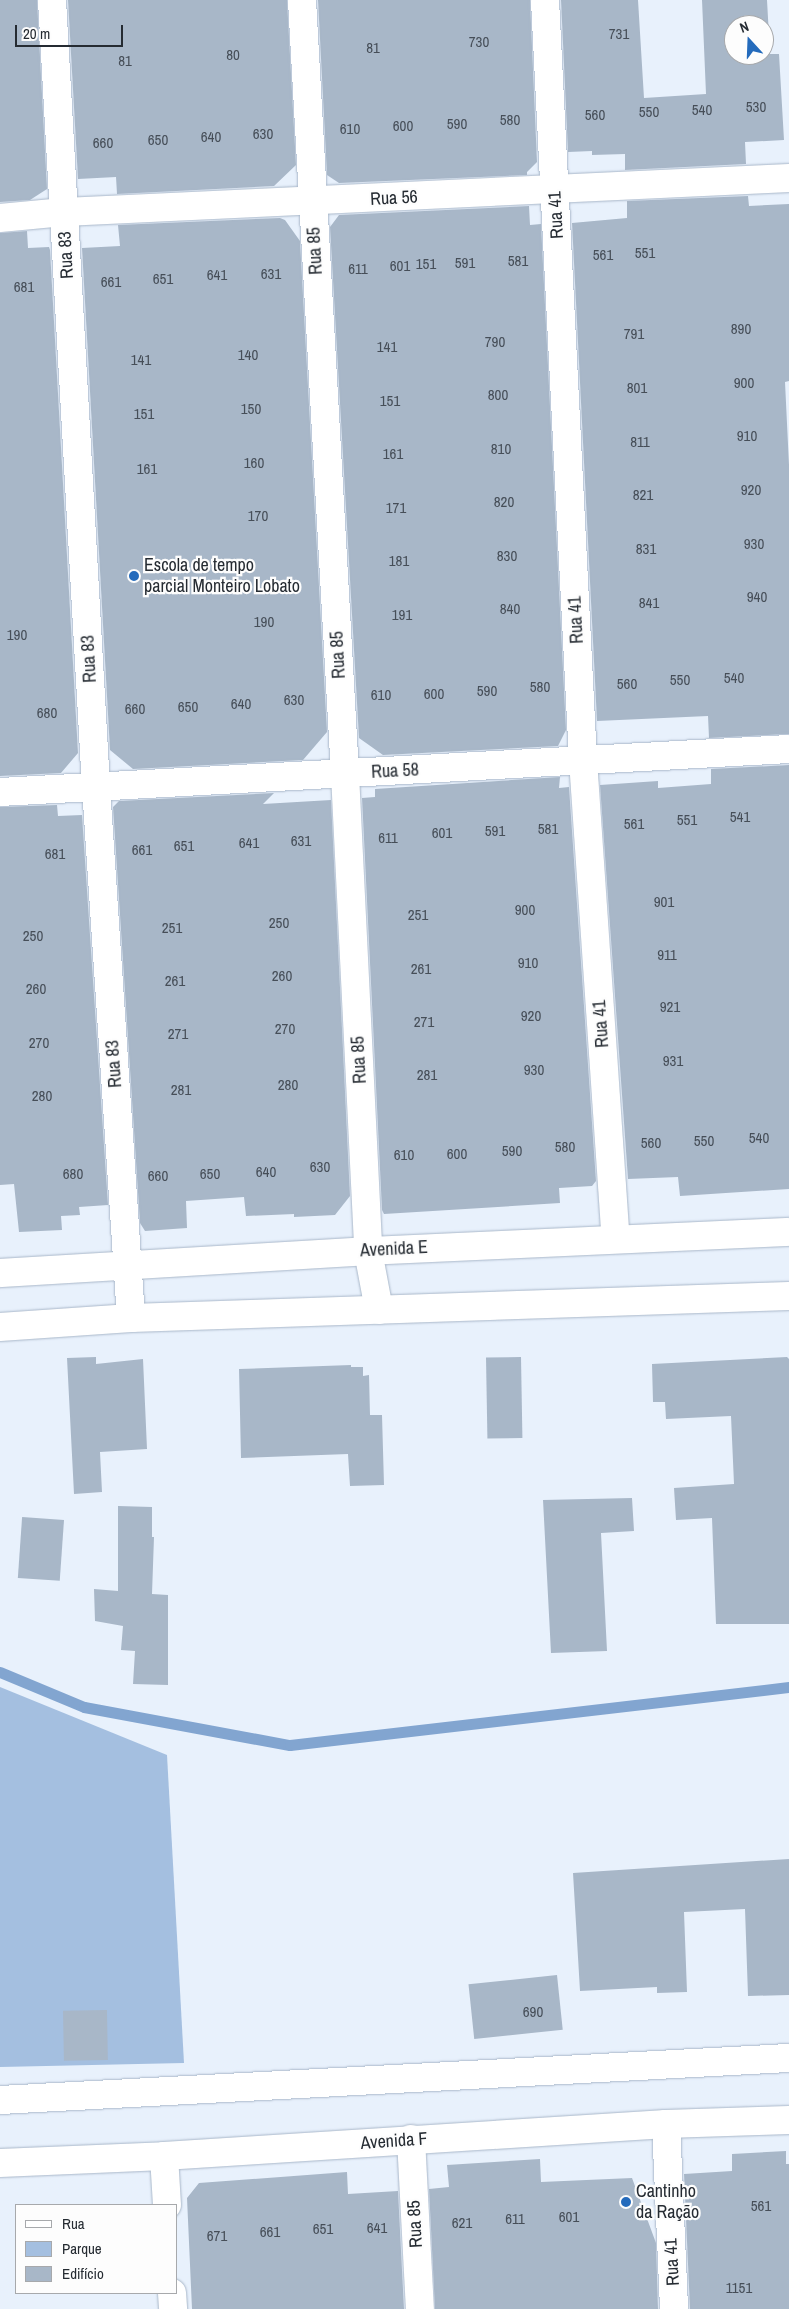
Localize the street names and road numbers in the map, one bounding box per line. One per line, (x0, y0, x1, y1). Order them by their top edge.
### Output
street label: Rua 56 (370, 186, 418, 210)
street label: Rua 41 (544, 191, 568, 239)
street label: Rua 85 (303, 227, 327, 275)
street label: Rua 83 (54, 231, 78, 279)
street label: Rua 41 (564, 596, 588, 644)
street label: Rua 85 (326, 631, 350, 679)
street label: Rua 83 (77, 635, 101, 683)
street label: Rua 58 (371, 759, 419, 783)
street label: Rua 41 (589, 1000, 613, 1048)
street label: Rua 85 (347, 1036, 371, 1084)
street label: Rua 83 (102, 1040, 126, 1088)
street label: Avenida E (360, 1236, 428, 1262)
street label: Avenida F (360, 2128, 428, 2154)
street label: Rua 85 (403, 2200, 427, 2248)
street label: Rua 41 (660, 2238, 684, 2286)

